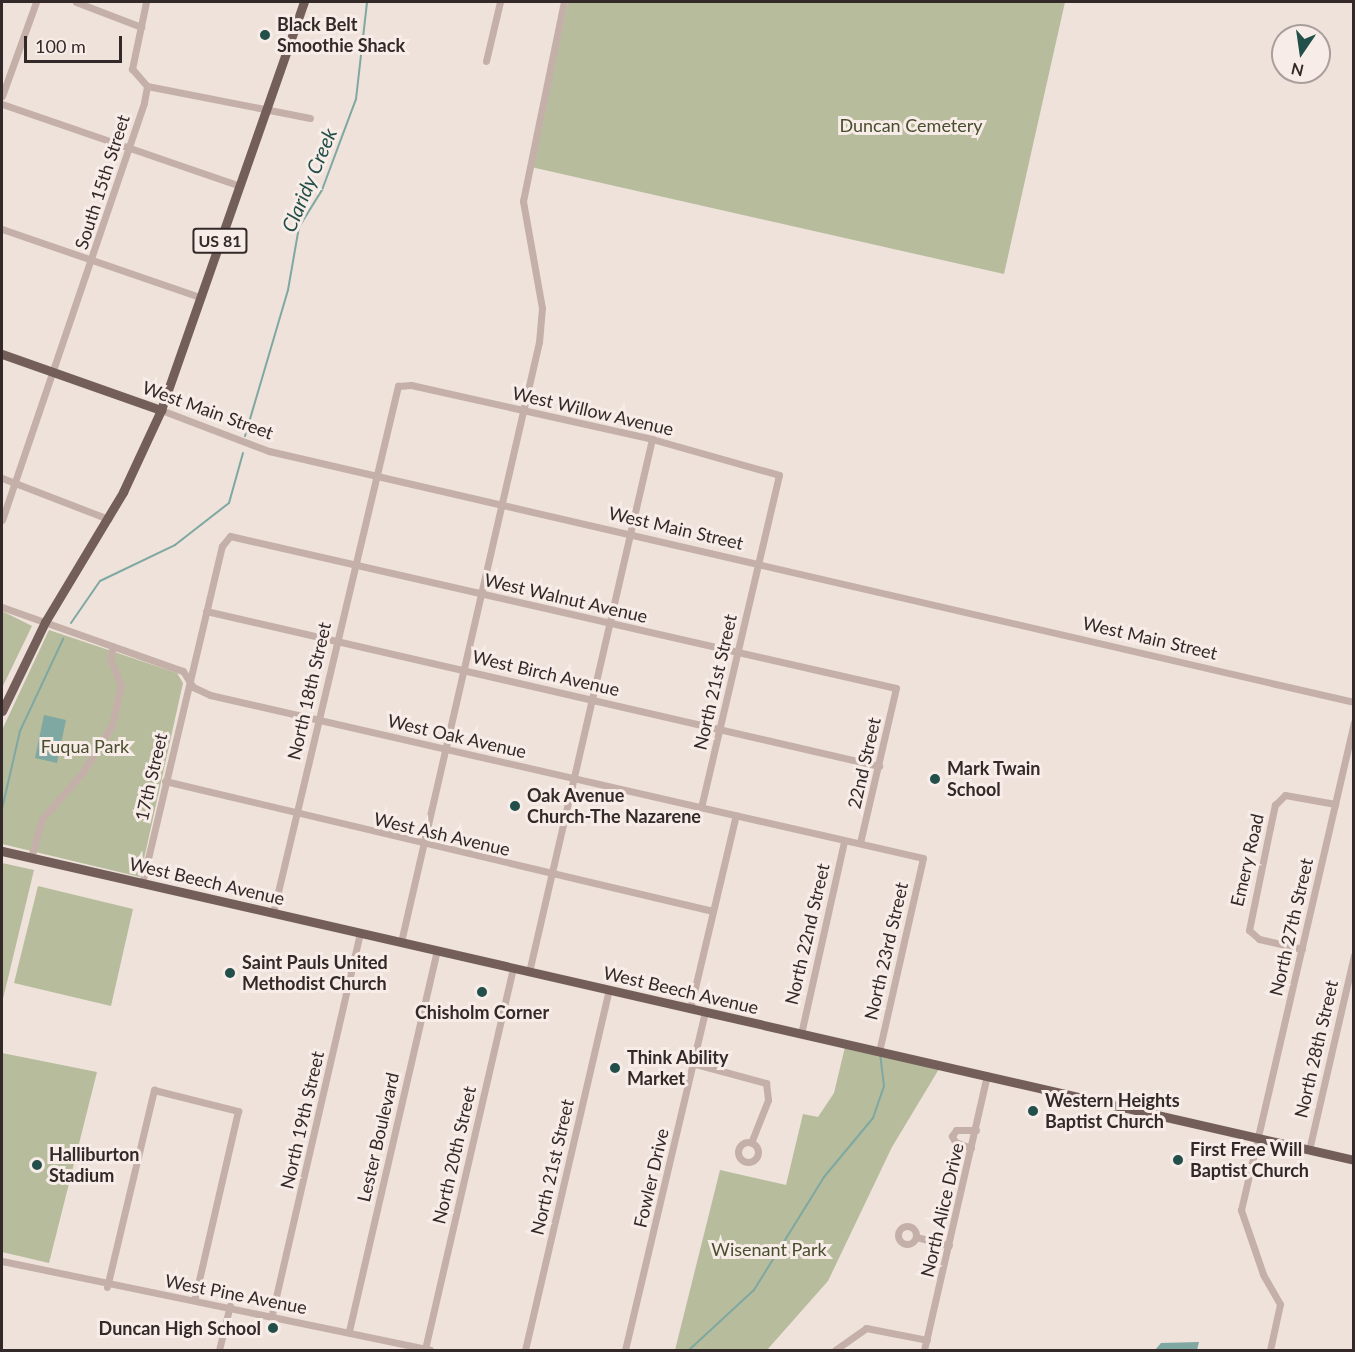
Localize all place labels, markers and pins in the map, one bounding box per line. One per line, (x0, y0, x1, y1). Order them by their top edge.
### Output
place label: Black Belt Smoothie Shack (277, 14, 405, 57)
marker: Black Belt Smoothie Shack (258, 28, 272, 42)
place label: Mark Twain School (947, 758, 1041, 800)
marker: Mark Twain School (928, 772, 942, 786)
place label: Oak Avenue Church-The Nazarene (527, 785, 701, 828)
marker: Oak Avenue Church-The Nazarene (508, 799, 522, 813)
place label: Saint Pauls United Methodist Church (242, 952, 388, 994)
marker: Saint Pauls United Methodist Church (223, 966, 237, 980)
marker: Chisholm Corner (475, 985, 489, 999)
place label: Chisholm Corner (415, 1001, 549, 1023)
place label: Think Ability Market (627, 1047, 729, 1090)
marker: Think Ability Market (608, 1061, 622, 1075)
place label: Western Heights Baptist Church (1045, 1090, 1180, 1132)
marker: Western Heights Baptist Church (1026, 1104, 1040, 1118)
place label: First Free Will Baptist Church (1190, 1139, 1309, 1182)
place label: Halliburton Stadium (49, 1144, 139, 1186)
marker: First Free Will Baptist Church (1171, 1153, 1185, 1167)
marker: Halliburton Stadium (30, 1158, 44, 1172)
place label: Duncan High School (99, 1317, 261, 1339)
marker: Duncan High School (266, 1321, 280, 1335)

